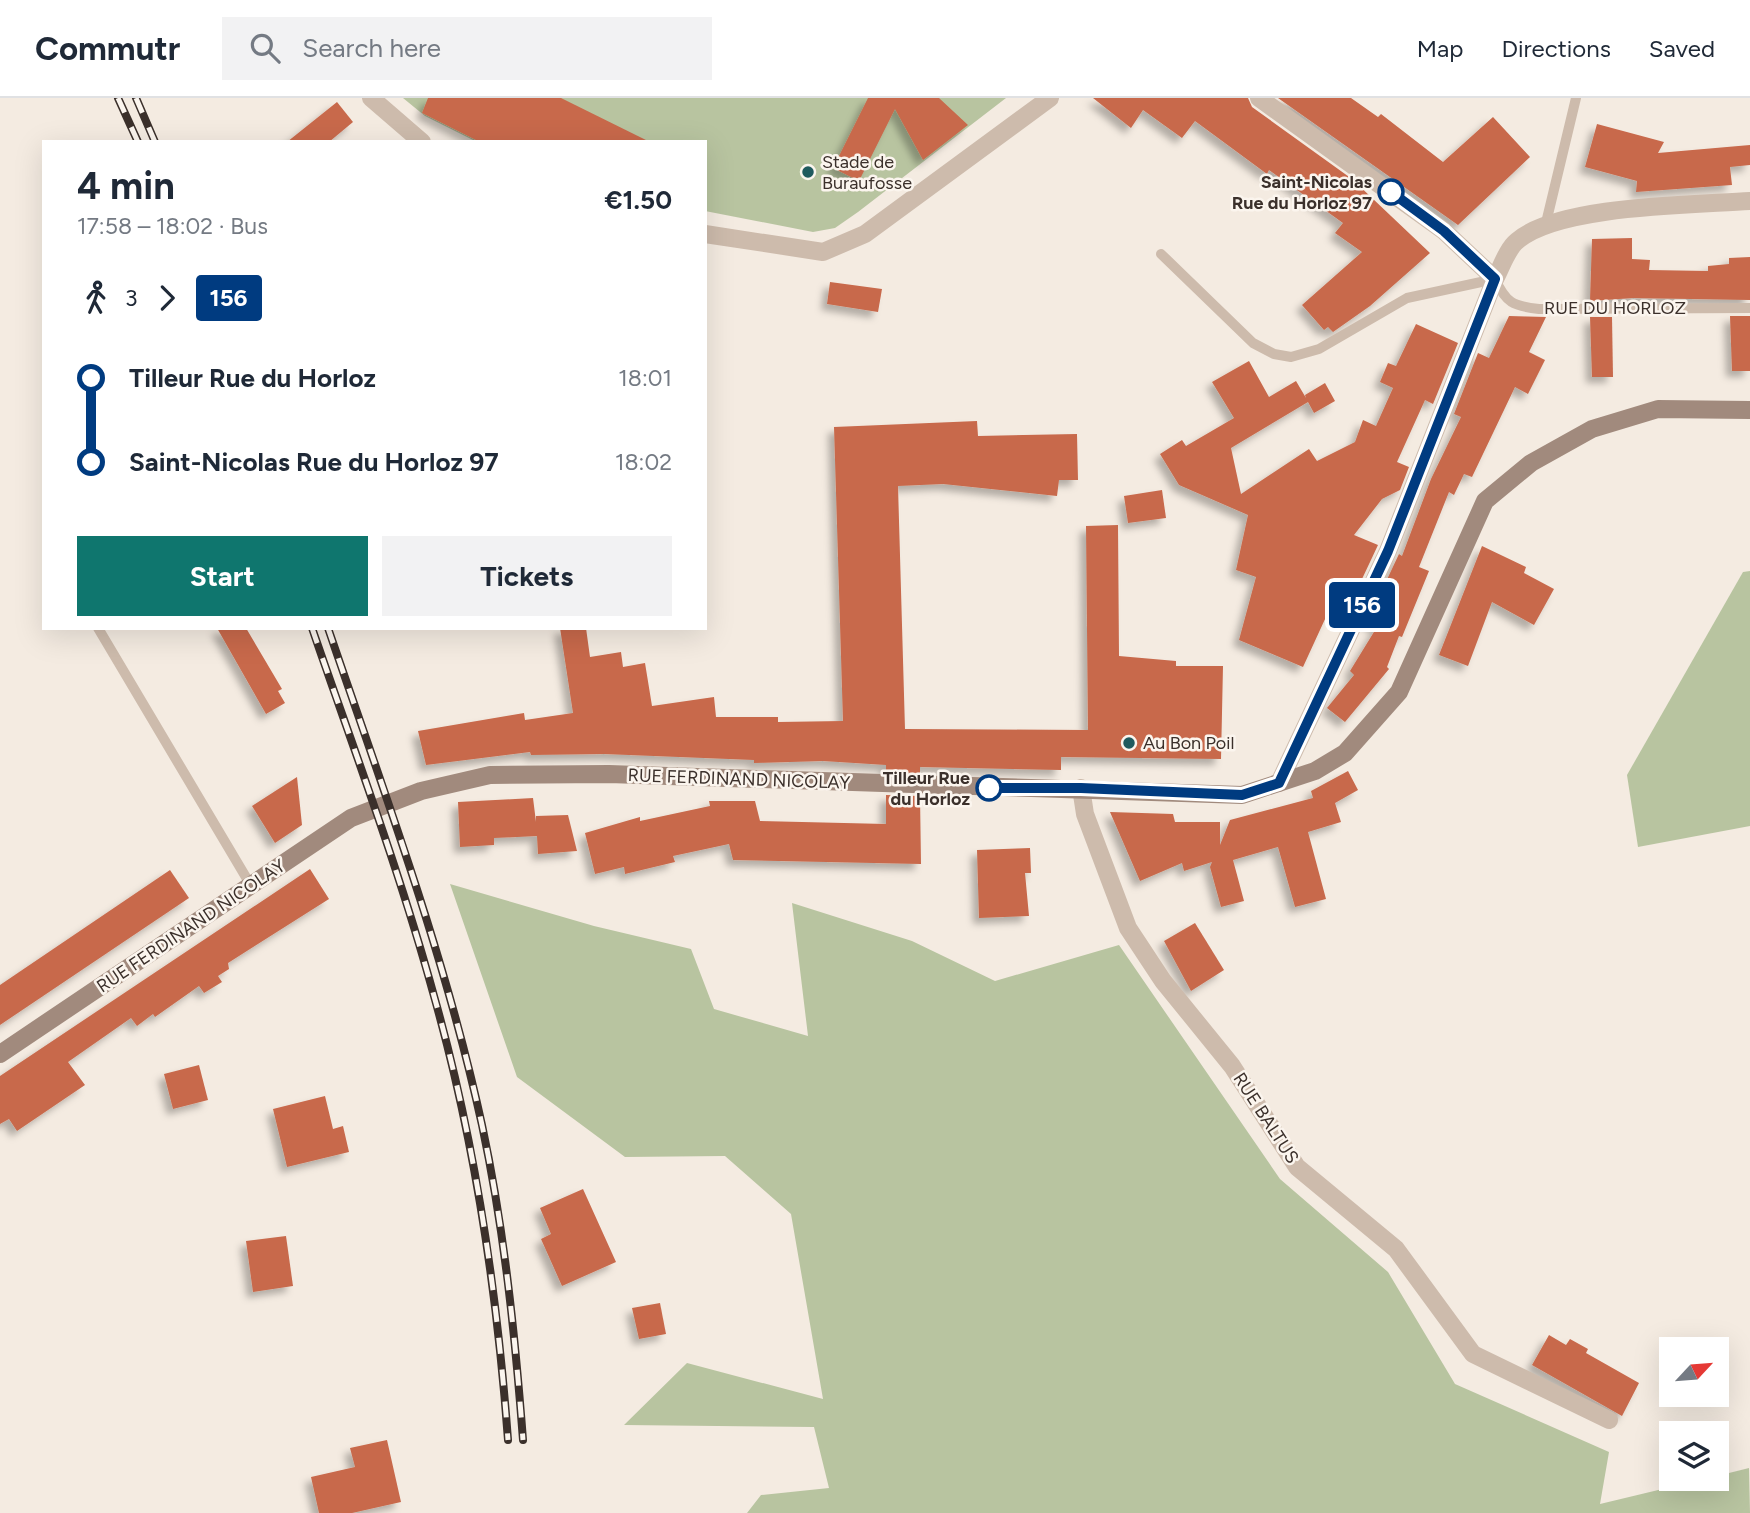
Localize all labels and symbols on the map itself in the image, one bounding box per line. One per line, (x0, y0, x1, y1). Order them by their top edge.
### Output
place label: Stade de Buraufosse (822, 151, 912, 194)
marker: Stade de Buraufosse (800, 164, 816, 180)
place label: Saint-Nicolas Rue du Horloz 97 (1232, 171, 1373, 214)
marker: Saint-Nicolas Rue du Horloz 97 (1378, 179, 1404, 205)
street label: RUE DU HORLOZ (1544, 297, 1686, 319)
line badge: 156 (1322, 582, 1402, 628)
place label: Au Bon Poil (1143, 732, 1234, 754)
marker: Au Bon Poil (1121, 735, 1137, 751)
street label: RUE FERDINAND NICOLAY (627, 764, 851, 794)
place label: Tilleur Rue du Horloz (883, 767, 970, 810)
marker: Tilleur Rue du Horloz (976, 775, 1002, 801)
street label: RUE FERDINAND NICOLAY (92, 854, 290, 997)
street label: RUE BALTUS (1228, 1068, 1304, 1168)
north arrow (1659, 1337, 1729, 1407)

